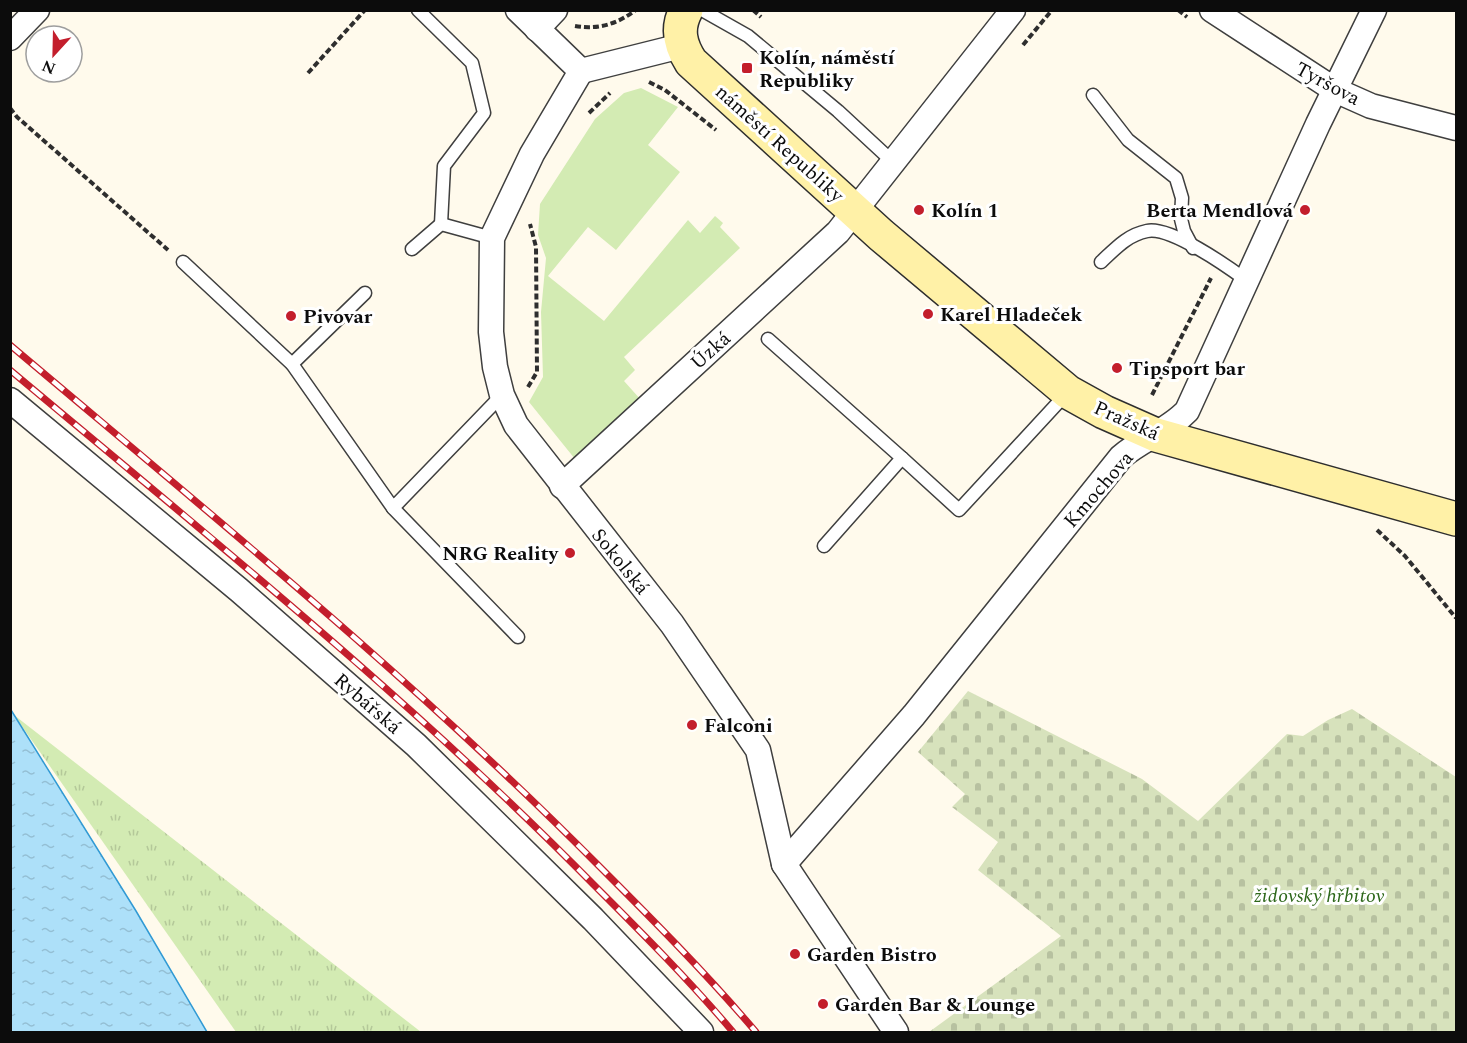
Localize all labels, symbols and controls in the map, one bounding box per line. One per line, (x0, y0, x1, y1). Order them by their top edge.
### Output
north arrow (24, 24, 84, 84)
place label: Kolín, náměstí Republiky (759, 43, 896, 96)
text: N (38, 53, 59, 81)
street label: Tyršova (1290, 54, 1366, 114)
marker: Kolín, náměstí Republiky (740, 61, 754, 75)
street label: náměstí Republiky (708, 78, 852, 211)
place label: Kolín 1 (931, 196, 999, 226)
place label: Berta Mendlová (1146, 196, 1294, 226)
marker: Kolín 1 (912, 203, 926, 217)
marker: Berta Mendlová (1298, 203, 1312, 217)
place label: Karel Hladeček (940, 300, 1082, 330)
place label: Pivovar (303, 302, 373, 332)
marker: Karel Hladeček (921, 307, 935, 321)
marker: Pivovar (284, 309, 298, 323)
street label: Úzká (684, 324, 738, 377)
place label: Tipsport bar (1129, 354, 1245, 384)
marker: Tipsport bar (1110, 361, 1124, 375)
street label: Pražská (1089, 393, 1165, 449)
street label: Kmochova (1057, 444, 1141, 535)
street label: Sokolská (584, 522, 657, 602)
place label: NRG Reality (442, 539, 559, 569)
marker: NRG Reality (563, 546, 577, 560)
street label: Rybářská (327, 666, 408, 742)
place label: Falconi (704, 711, 773, 741)
marker: Falconi (685, 718, 699, 732)
park label: židovský hřbitov (1254, 881, 1384, 911)
place label: Garden Bistro (807, 940, 937, 970)
marker: Garden Bistro (788, 947, 802, 961)
place label: Garden Bar & Lounge (835, 990, 1035, 1020)
marker: Garden Bar & Lounge (816, 997, 830, 1011)

